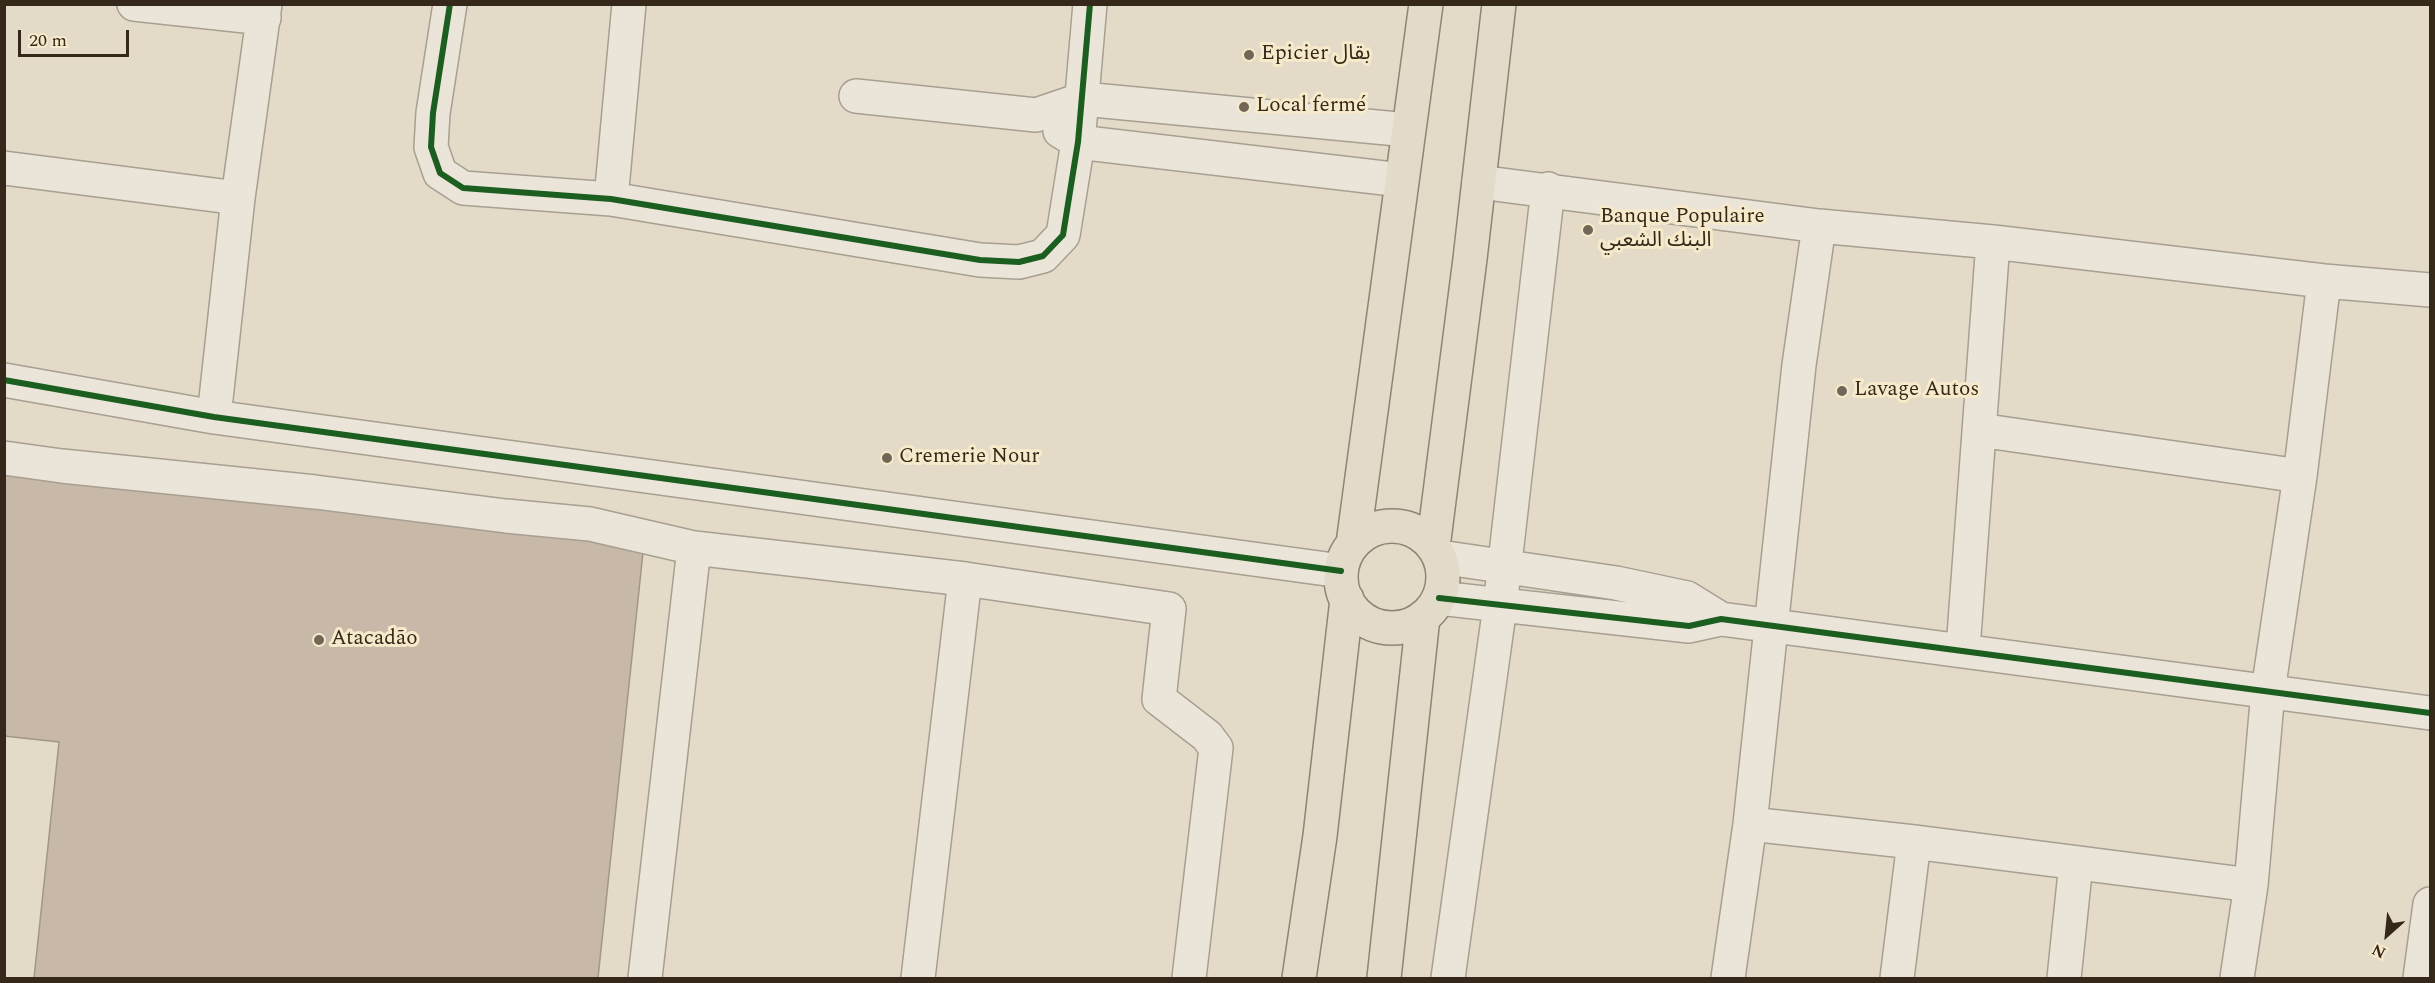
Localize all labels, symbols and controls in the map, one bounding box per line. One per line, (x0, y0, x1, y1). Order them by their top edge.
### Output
scale bar (21, 18, 132, 56)
text: 20 m (29, 27, 67, 54)
place label: Epicier بقال (1261, 42, 1370, 68)
marker: Epicier بقال (1242, 48, 1256, 62)
place label: Local fermé (1256, 94, 1366, 120)
marker: Local fermé (1237, 100, 1251, 114)
place label: Banque Populaire البنك الشعبي (1600, 205, 1765, 255)
marker: Banque Populaire البنك الشعبي (1581, 223, 1595, 237)
place label: Lavage Autos (1854, 378, 1979, 404)
marker: Lavage Autos (1835, 384, 1849, 398)
place label: Cremerie Nour (899, 445, 1040, 471)
marker: Cremerie Nour (880, 451, 894, 465)
place label: Atacadão (331, 627, 417, 653)
marker: Atacadão (312, 633, 326, 647)
north arrow (2357, 905, 2417, 965)
text: N (2368, 937, 2390, 965)

